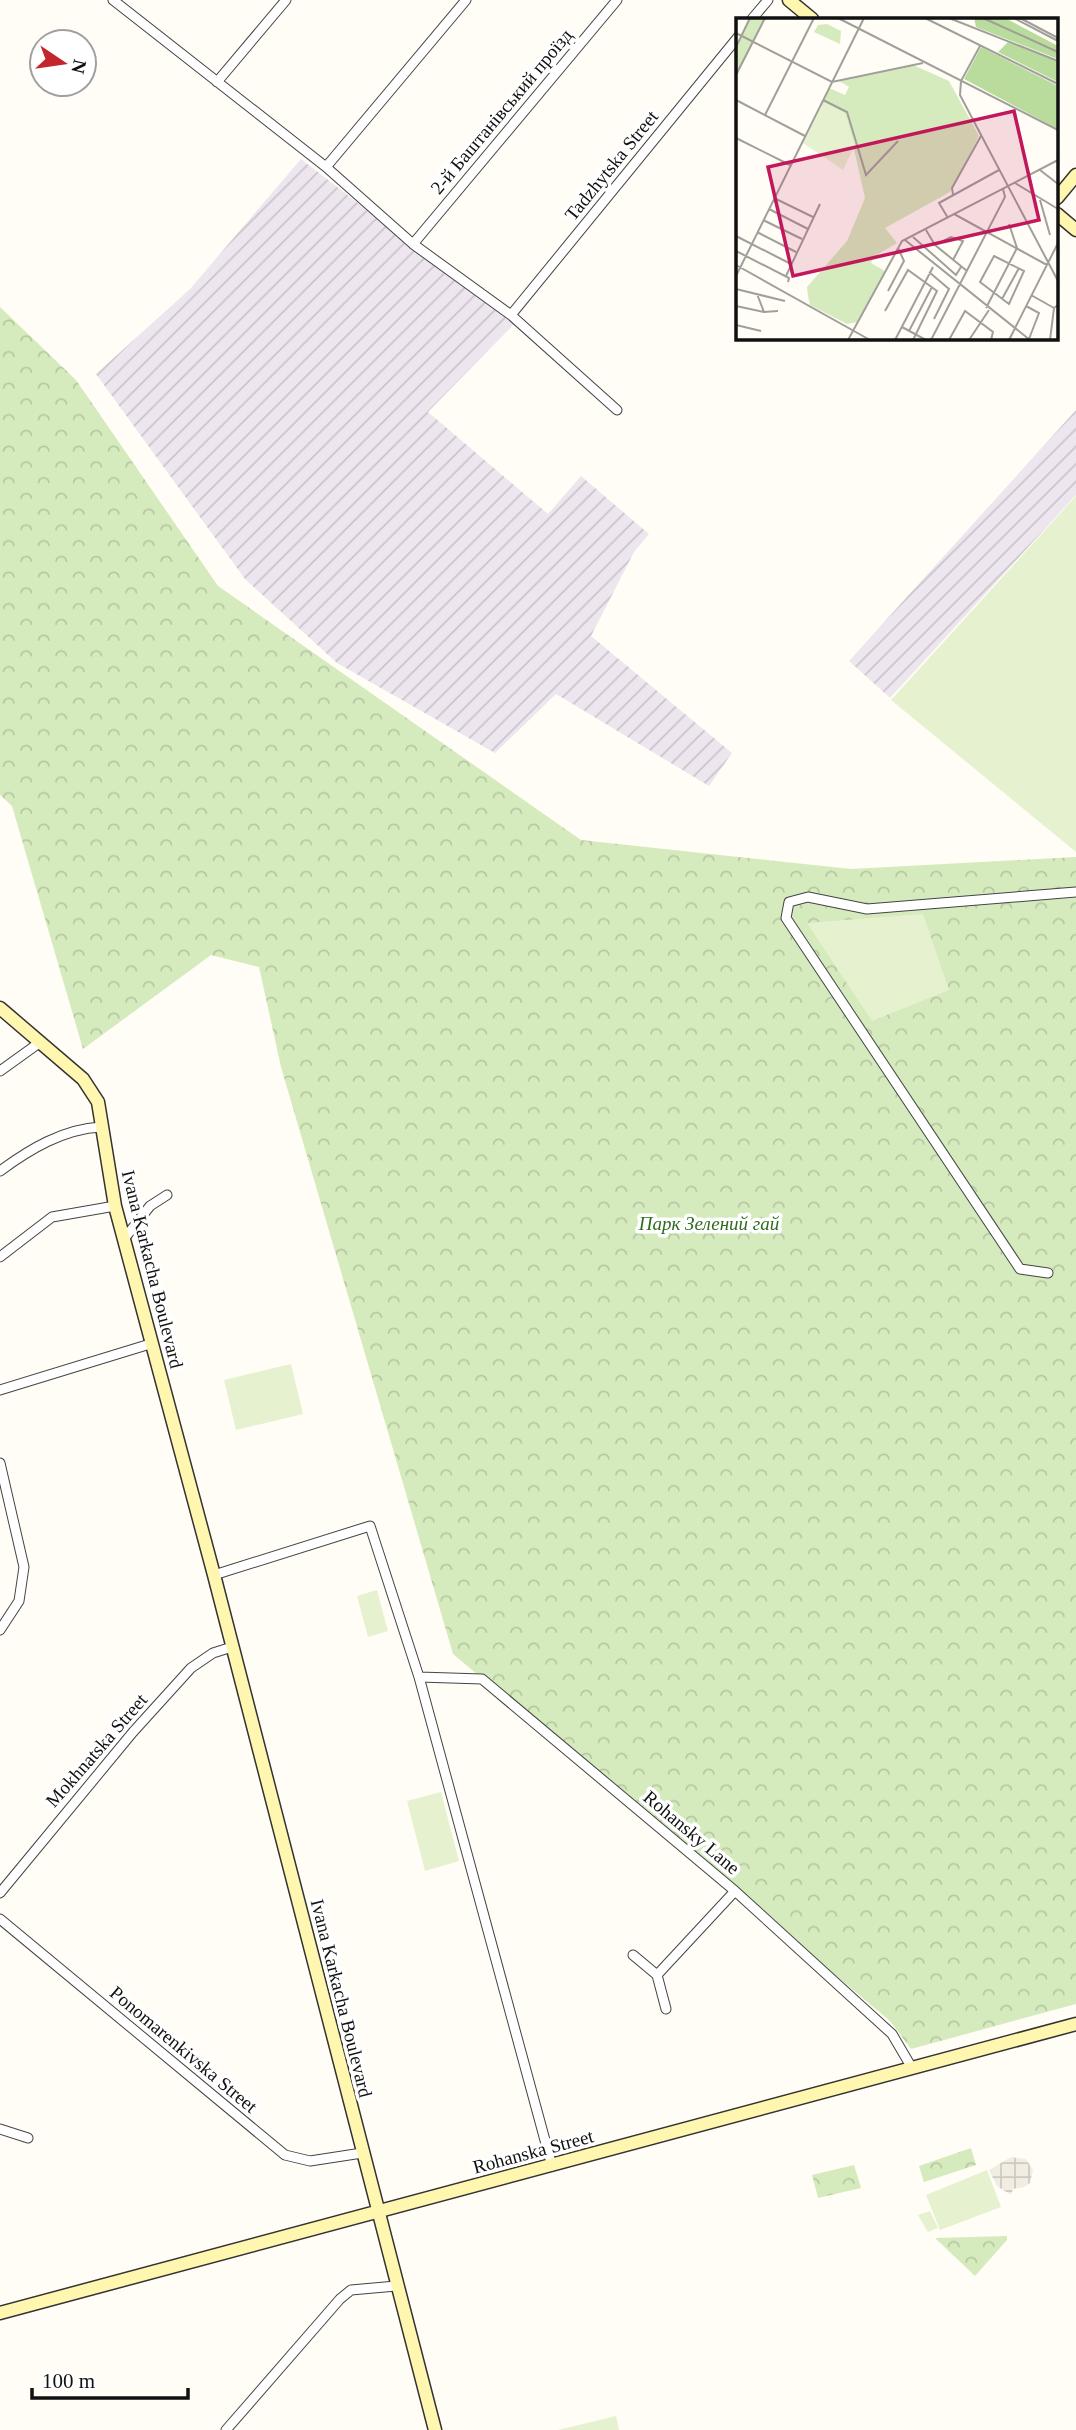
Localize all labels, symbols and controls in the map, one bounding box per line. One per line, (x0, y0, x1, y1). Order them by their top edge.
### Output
inset map (736, 18, 1058, 340)
street label: 2-й Баштанівський проїзд (426, 24, 577, 198)
north arrow (28, 28, 98, 98)
text: N (67, 58, 91, 76)
street label: Tadzhytska Street (561, 106, 663, 225)
street label: Ivana Karkacha Boulevard (118, 1168, 187, 1371)
park label: Парк Зелений гай (638, 1213, 780, 1234)
street label: Mokhnatska Street (42, 1689, 152, 1811)
street label: Rohansky Lane (639, 1786, 744, 1879)
street label: Ivana Karkacha Boulevard (307, 1897, 376, 2100)
street label: Ponomarenkivska Street (106, 1982, 262, 2117)
street label: Rohanska Street (471, 2125, 596, 2178)
scale bar (32, 2356, 187, 2400)
text: 100 m (42, 2369, 95, 2393)

